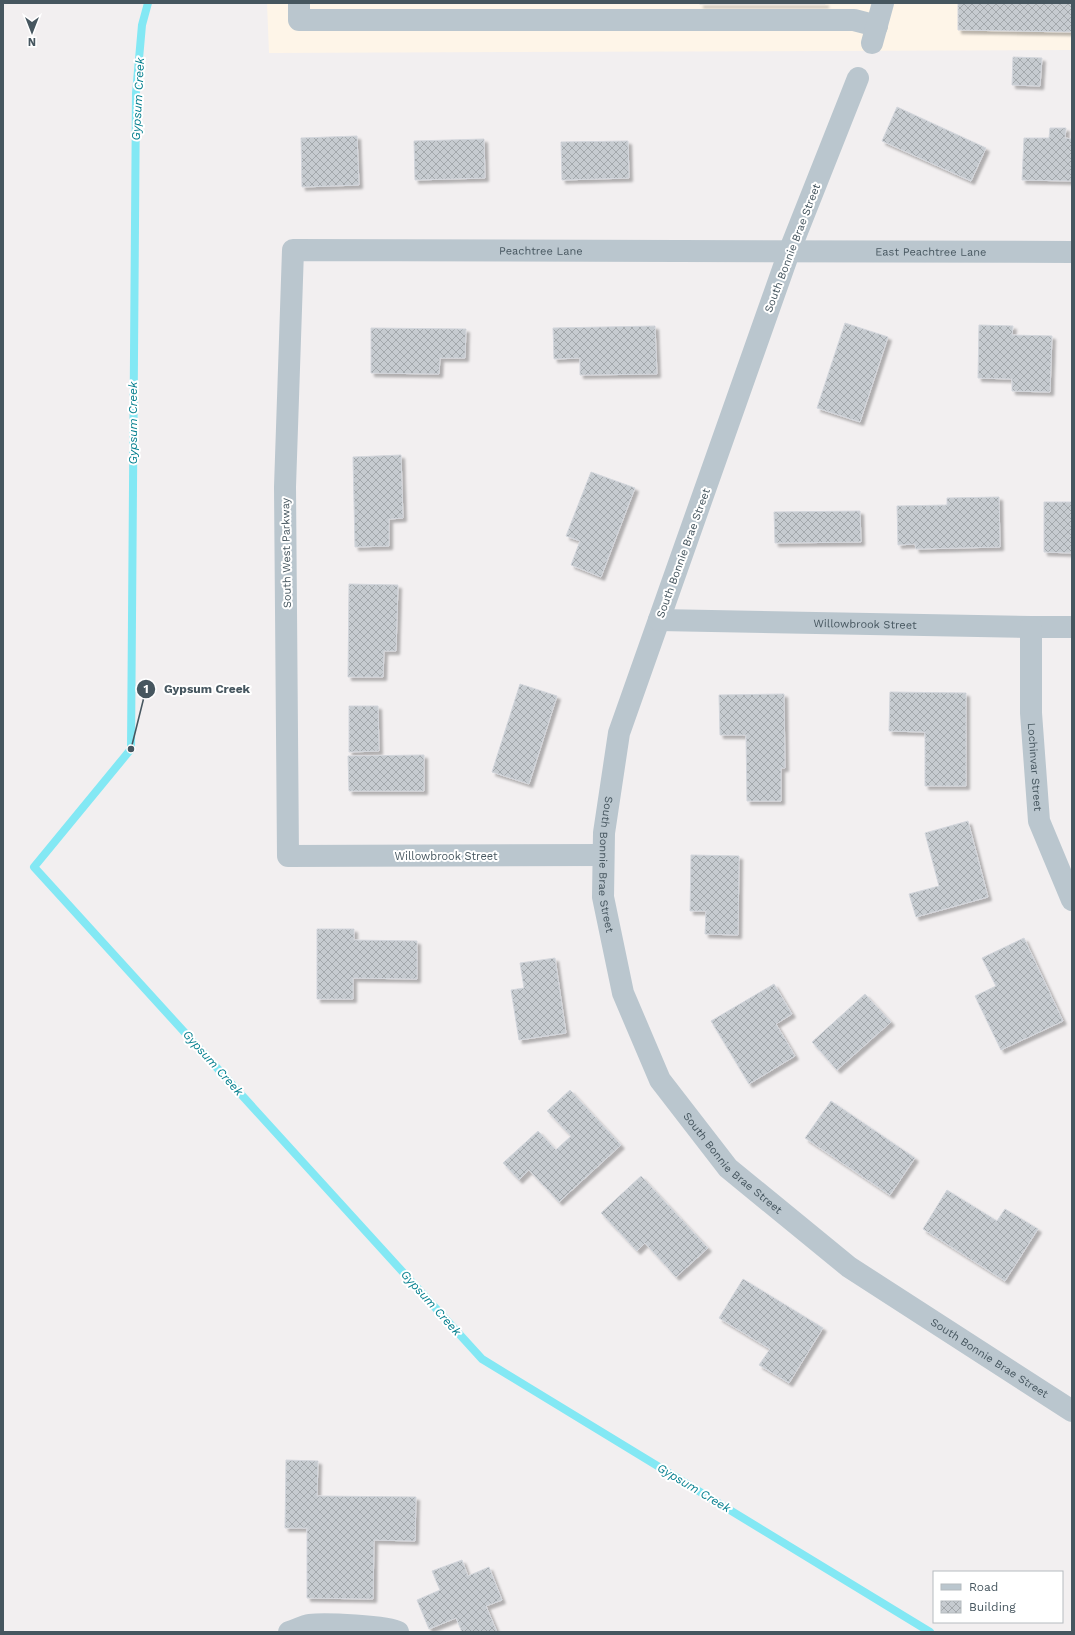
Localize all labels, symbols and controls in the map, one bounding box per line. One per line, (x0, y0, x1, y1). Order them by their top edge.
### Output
north arrow (12, 12, 52, 52)
text: N (28, 35, 36, 48)
water label: Gypsum Creek (129, 57, 147, 141)
street label: South Bonnie Brae Street (762, 182, 823, 314)
street label: Peachtree Lane (499, 245, 583, 258)
street label: East Peachtree Lane (875, 245, 986, 259)
water label: Gypsum Creek (126, 381, 140, 465)
street label: South Bonnie Brae Street (654, 486, 713, 620)
street label: South West Parkway (279, 497, 294, 608)
street label: Willowbrook Street (813, 617, 917, 632)
callout: Gypsum Creek (136, 677, 259, 701)
text: 1 (143, 682, 149, 696)
text: Gypsum Creek (164, 682, 251, 696)
street label: Lochinvar Street (1025, 722, 1044, 812)
street label: South Bonnie Brae Street (596, 795, 616, 934)
street label: Willowbrook Street (394, 850, 498, 863)
water label: Gypsum Creek (180, 1027, 246, 1099)
street label: South Bonnie Brae Street (680, 1110, 785, 1217)
water label: Gypsum Creek (398, 1267, 464, 1339)
street label: South Bonnie Brae Street (928, 1316, 1051, 1401)
water label: Gypsum Creek (655, 1461, 734, 1516)
legend (933, 1571, 1063, 1623)
text: Road (969, 1580, 998, 1594)
text: Building (969, 1600, 1016, 1614)

